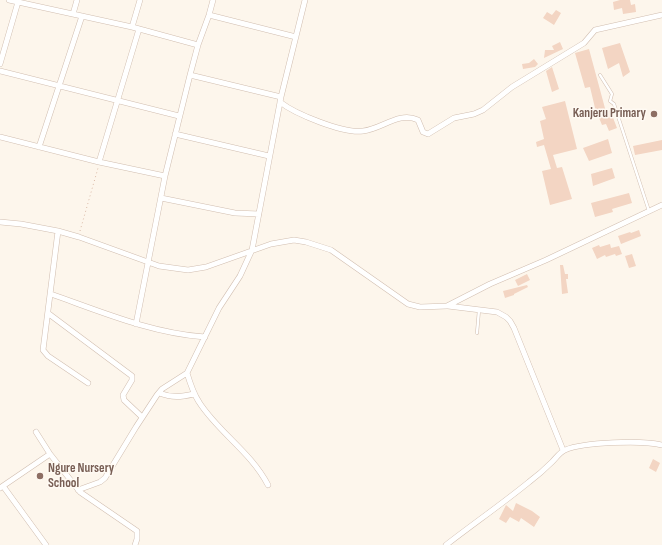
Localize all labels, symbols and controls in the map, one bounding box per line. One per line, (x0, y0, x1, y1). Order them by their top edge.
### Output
place label: Kanjeru Primary (573, 106, 646, 122)
marker: Kanjeru Primary (649, 109, 659, 119)
place label: Ngure Nursery School (48, 461, 114, 492)
marker: Ngure Nursery School (35, 471, 45, 481)

